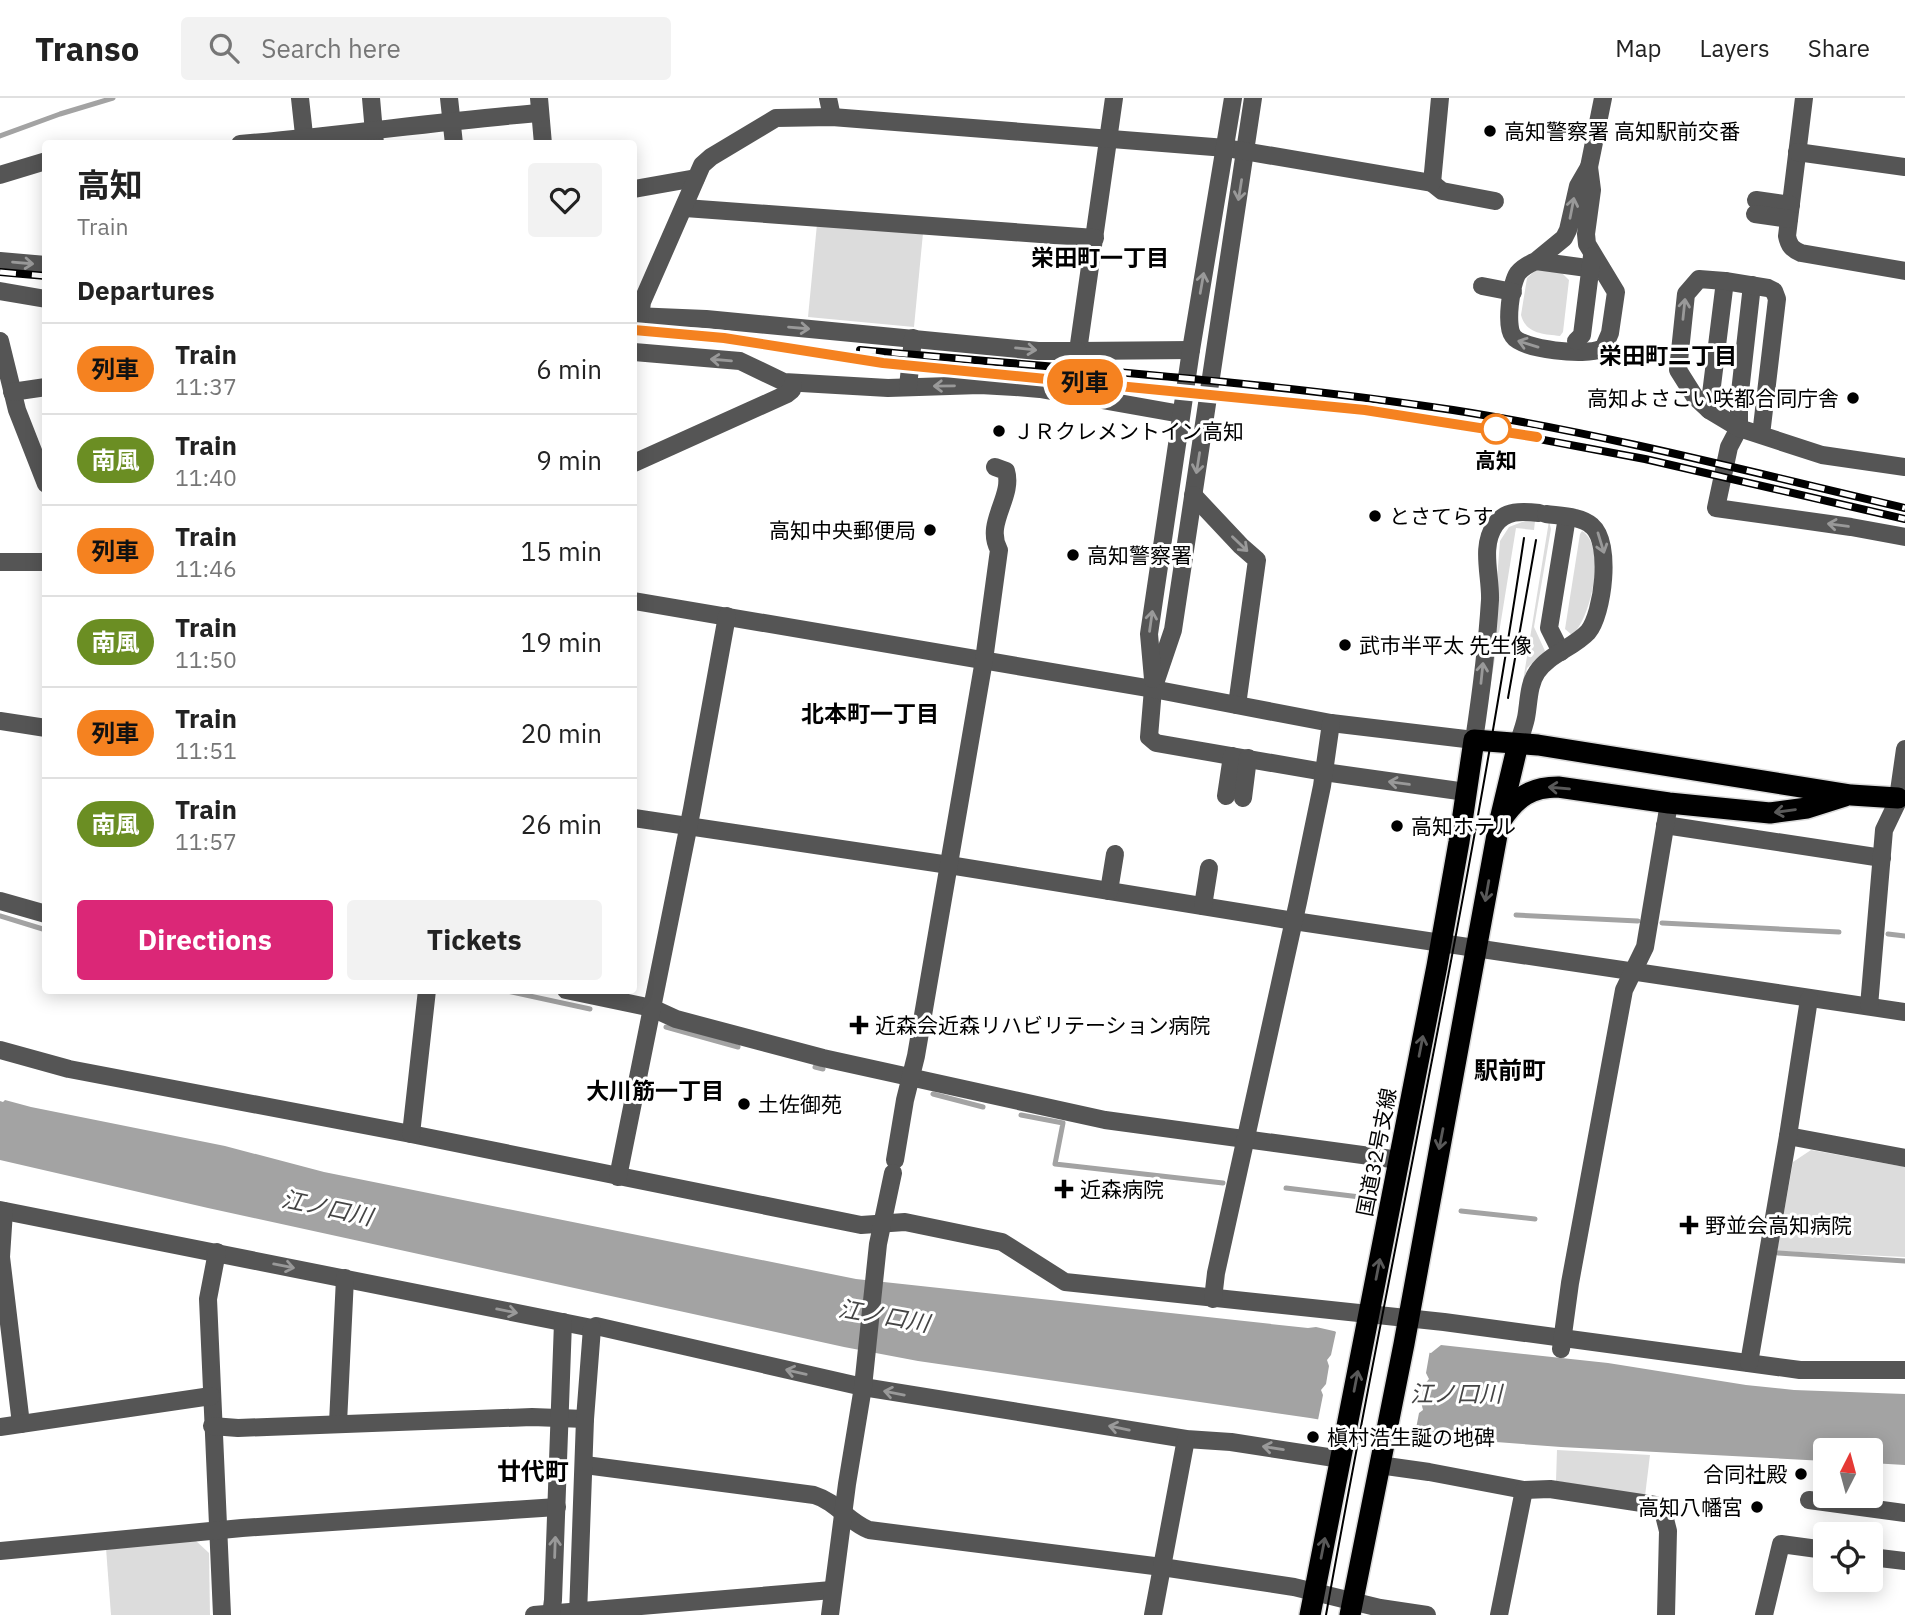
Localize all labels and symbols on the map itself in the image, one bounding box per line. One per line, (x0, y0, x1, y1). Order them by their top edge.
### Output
place label: 高知警察署 高知駅前交番 (1504, 117, 1740, 145)
marker: 高知警察署 高知駅前交番 (1482, 123, 1498, 139)
one-way arrow (1233, 178, 1246, 201)
one-way arrow (1566, 197, 1579, 220)
district label: 栄田町一丁目 (1031, 242, 1169, 272)
one-way arrow (11, 257, 34, 270)
one-way arrow (1196, 272, 1209, 295)
one-way arrow (1678, 298, 1691, 321)
one-way arrow (787, 322, 810, 335)
one-way arrow (1518, 336, 1540, 349)
district label: 栄田町二丁目 (1599, 340, 1737, 370)
one-way arrow (1014, 343, 1037, 356)
one-way arrow (710, 353, 733, 366)
line badge: 列車 (1054, 359, 1116, 405)
one-way arrow (932, 380, 955, 393)
place label: 高知よさこい咲都合同庁舎 (1587, 384, 1839, 412)
marker: 高知よさこい咲都合同庁舎 (1845, 390, 1861, 406)
marker: 高知 (1481, 414, 1511, 444)
place label: ＪＲクレメントイン高知 (1013, 417, 1244, 445)
marker: ＪＲクレメントイン高知 (991, 423, 1007, 439)
place label: 高知 (1475, 446, 1517, 474)
one-way arrow (1191, 451, 1204, 474)
place label: とさてらす (1389, 502, 1494, 530)
marker: とさてらす (1367, 508, 1383, 524)
place label: 高知中央郵便局 (769, 516, 916, 544)
one-way arrow (1827, 518, 1850, 531)
marker: 高知中央郵便局 (922, 522, 938, 538)
one-way arrow (1596, 532, 1609, 554)
one-way arrow (1232, 536, 1249, 553)
place label: 高知警察署 (1087, 541, 1192, 569)
marker: 高知警察署 (1065, 547, 1081, 563)
one-way arrow (1145, 611, 1158, 633)
place label: 武市半平太 先生像 (1359, 631, 1532, 659)
marker: 武市半平太 先生像 (1337, 637, 1353, 653)
one-way arrow (1476, 662, 1489, 684)
district label: 北本町一丁目 (801, 698, 939, 728)
one-way arrow (1388, 776, 1411, 789)
one-way arrow (1548, 781, 1571, 794)
one-way arrow (1774, 805, 1797, 818)
place label: 高知ホテル (1411, 812, 1516, 840)
marker: 高知ホテル (1389, 818, 1405, 834)
one-way arrow (1480, 879, 1493, 902)
place label: 近森会近森リハビリテーション病院 (875, 1011, 1211, 1039)
marker: 近森会近森リハビリテーション病院 (849, 1015, 869, 1035)
one-way arrow (1415, 1035, 1429, 1058)
district label: 駅前町 (1474, 1054, 1546, 1086)
district label: 大川筋一丁目 (586, 1075, 724, 1105)
street label: 国道32号支線 (1350, 1085, 1402, 1219)
place label: 土佐御苑 (758, 1090, 842, 1118)
marker: 土佐御苑 (736, 1096, 752, 1112)
one-way arrow (1434, 1127, 1447, 1150)
place label: 近森病院 (1080, 1175, 1164, 1203)
marker: 近森病院 (1054, 1179, 1074, 1199)
water label: 江ノ口川 (279, 1183, 378, 1232)
place label: 野並会高知病院 (1705, 1211, 1852, 1239)
marker: 野並会高知病院 (1679, 1215, 1699, 1235)
one-way arrow (1371, 1258, 1385, 1281)
one-way arrow (272, 1259, 295, 1273)
water label: 江ノ口川 (836, 1292, 935, 1338)
one-way arrow (495, 1304, 518, 1318)
one-way arrow (786, 1365, 808, 1378)
one-way arrow (1349, 1370, 1363, 1393)
water label: 江ノ口川 (1410, 1378, 1505, 1408)
one-way arrow (883, 1386, 906, 1399)
one-way arrow (1108, 1420, 1131, 1434)
place label: 槇村浩生誕の地碑 (1327, 1423, 1495, 1451)
marker: 槇村浩生誕の地碑 (1305, 1429, 1321, 1445)
north arrow (1813, 1438, 1883, 1508)
one-way arrow (1263, 1442, 1285, 1455)
district label: 廿代町 (497, 1455, 569, 1487)
place label: 合同社殿 (1703, 1460, 1787, 1488)
marker: 合同社殿 (1793, 1466, 1809, 1482)
place label: 高知八幡宮 (1638, 1493, 1743, 1521)
marker: 高知八幡宮 (1749, 1499, 1765, 1515)
one-way arrow (549, 1536, 562, 1559)
one-way arrow (1317, 1537, 1331, 1560)

